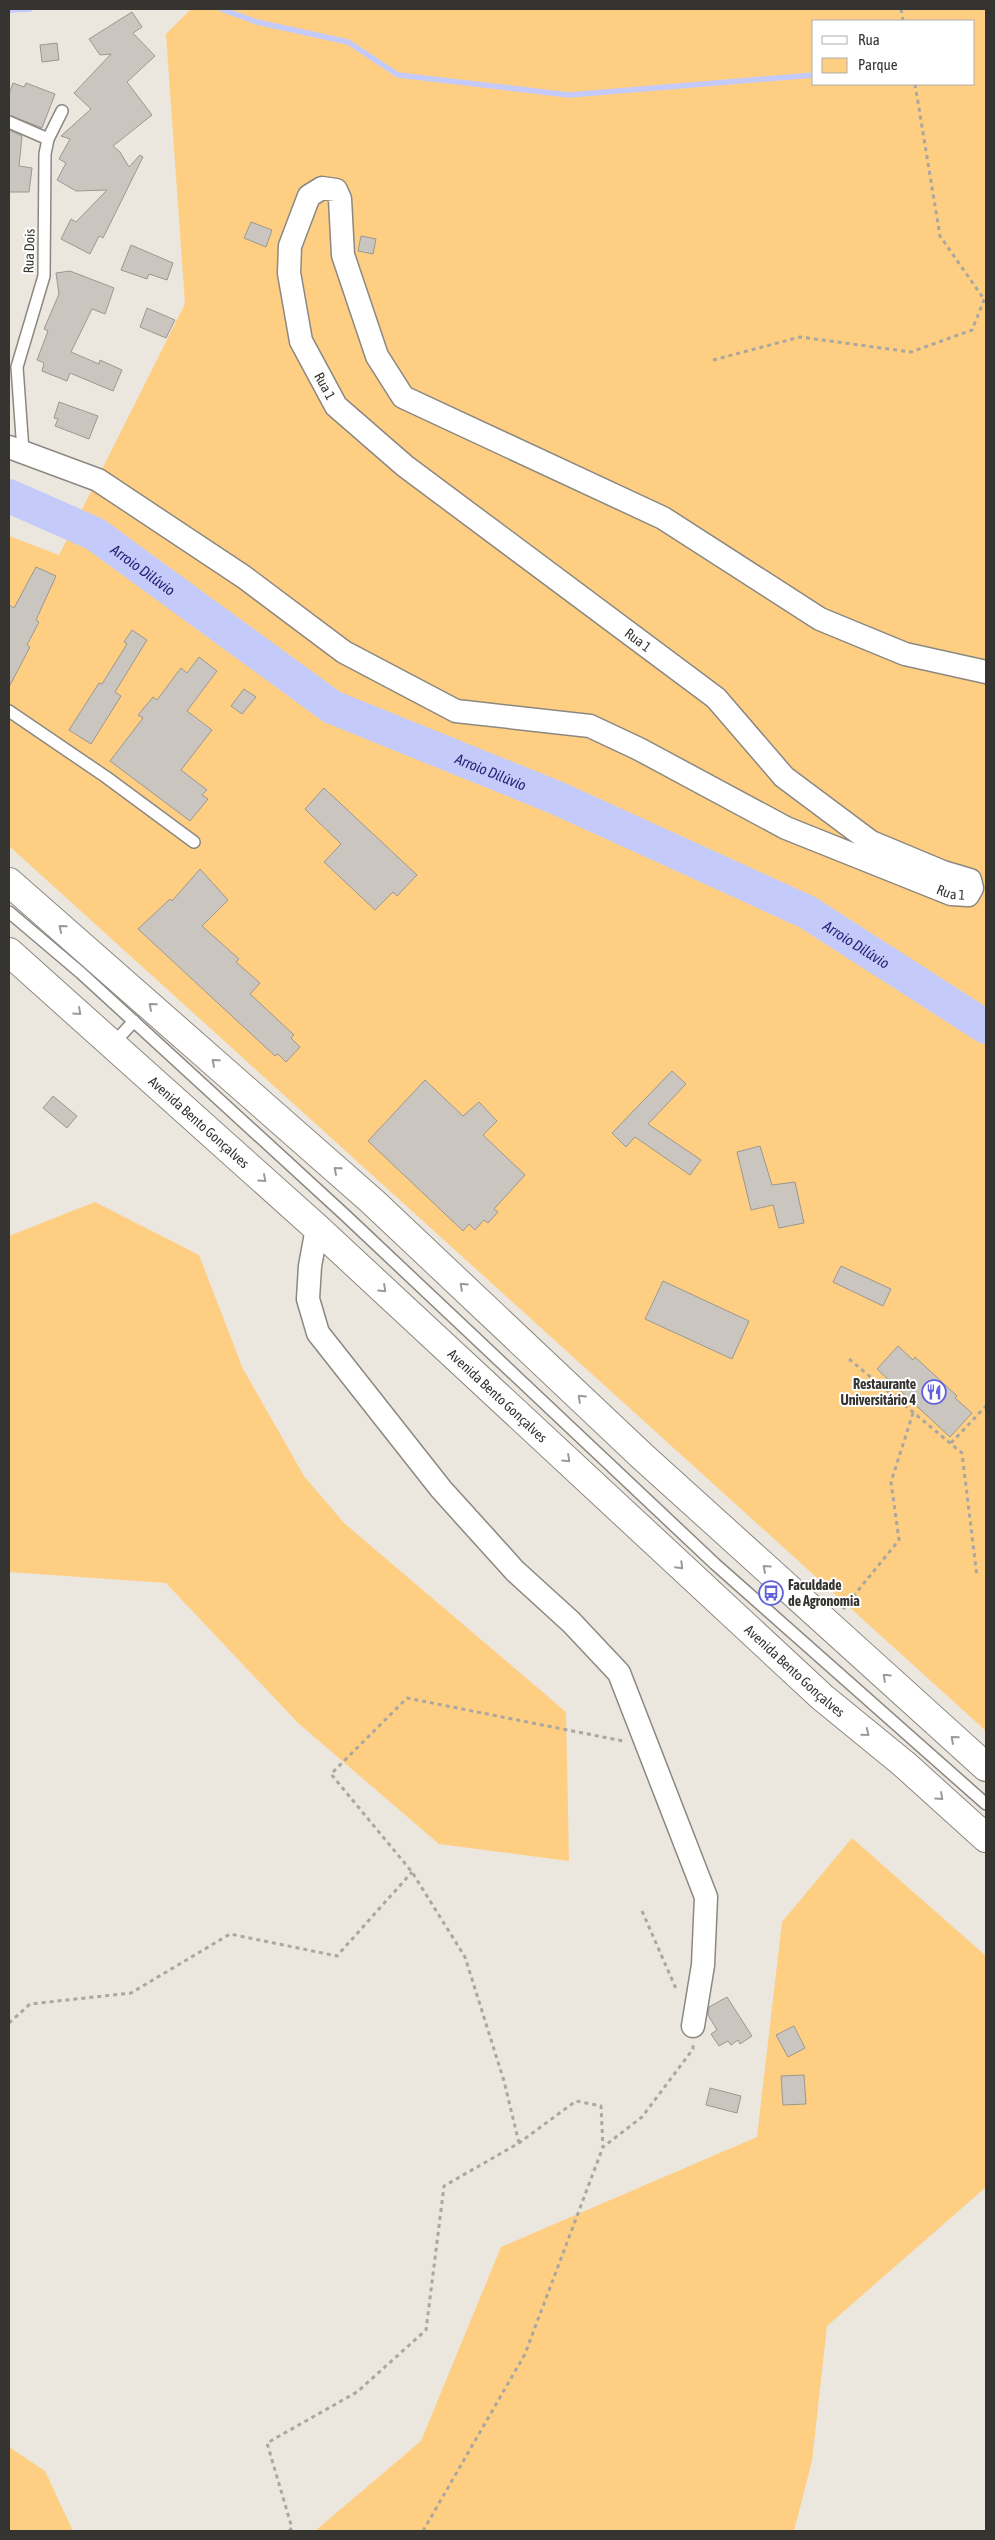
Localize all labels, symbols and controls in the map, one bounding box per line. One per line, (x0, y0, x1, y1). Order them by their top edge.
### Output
legend (812, 20, 975, 85)
text: Rua (858, 31, 880, 48)
text: Parque (858, 56, 898, 73)
street label: Rua Dois (20, 228, 38, 274)
street label: Rua 1 (311, 370, 339, 402)
water label: Arroio Dilúvio (107, 540, 179, 598)
street label: Rua 1 (622, 625, 654, 655)
water label: Arroio Dilúvio (452, 749, 529, 793)
street label: Rua 1 (934, 881, 965, 903)
water label: Arroio Dilúvio (820, 916, 893, 971)
one-way arrow (59, 925, 68, 933)
one-way arrow (149, 1003, 158, 1012)
one-way arrow (72, 1006, 81, 1015)
one-way arrow (212, 1059, 221, 1068)
street label: Avenida Bento Gonçalves (145, 1073, 252, 1171)
one-way arrow (333, 1166, 342, 1175)
one-way arrow (258, 1174, 267, 1183)
one-way arrow (377, 1283, 386, 1292)
one-way arrow (459, 1283, 468, 1292)
street label: Avenida Bento Gonçalves (445, 1346, 550, 1446)
place label: Restaurante Universitário 4 (840, 1376, 916, 1408)
restaurant icon: Restaurante Universitário 4 (921, 1379, 947, 1405)
one-way arrow (578, 1395, 587, 1404)
one-way arrow (561, 1453, 570, 1462)
one-way arrow (674, 1560, 683, 1569)
one-way arrow (763, 1564, 772, 1573)
place label: Faculdade de Agronomia (788, 1577, 860, 1609)
bus stop icon: Faculdade de Agronomia (758, 1580, 784, 1606)
street label: Avenida Bento Gonçalves (742, 1621, 848, 1720)
one-way arrow (883, 1674, 892, 1683)
one-way arrow (860, 1728, 869, 1736)
one-way arrow (951, 1735, 960, 1744)
one-way arrow (935, 1791, 944, 1800)

